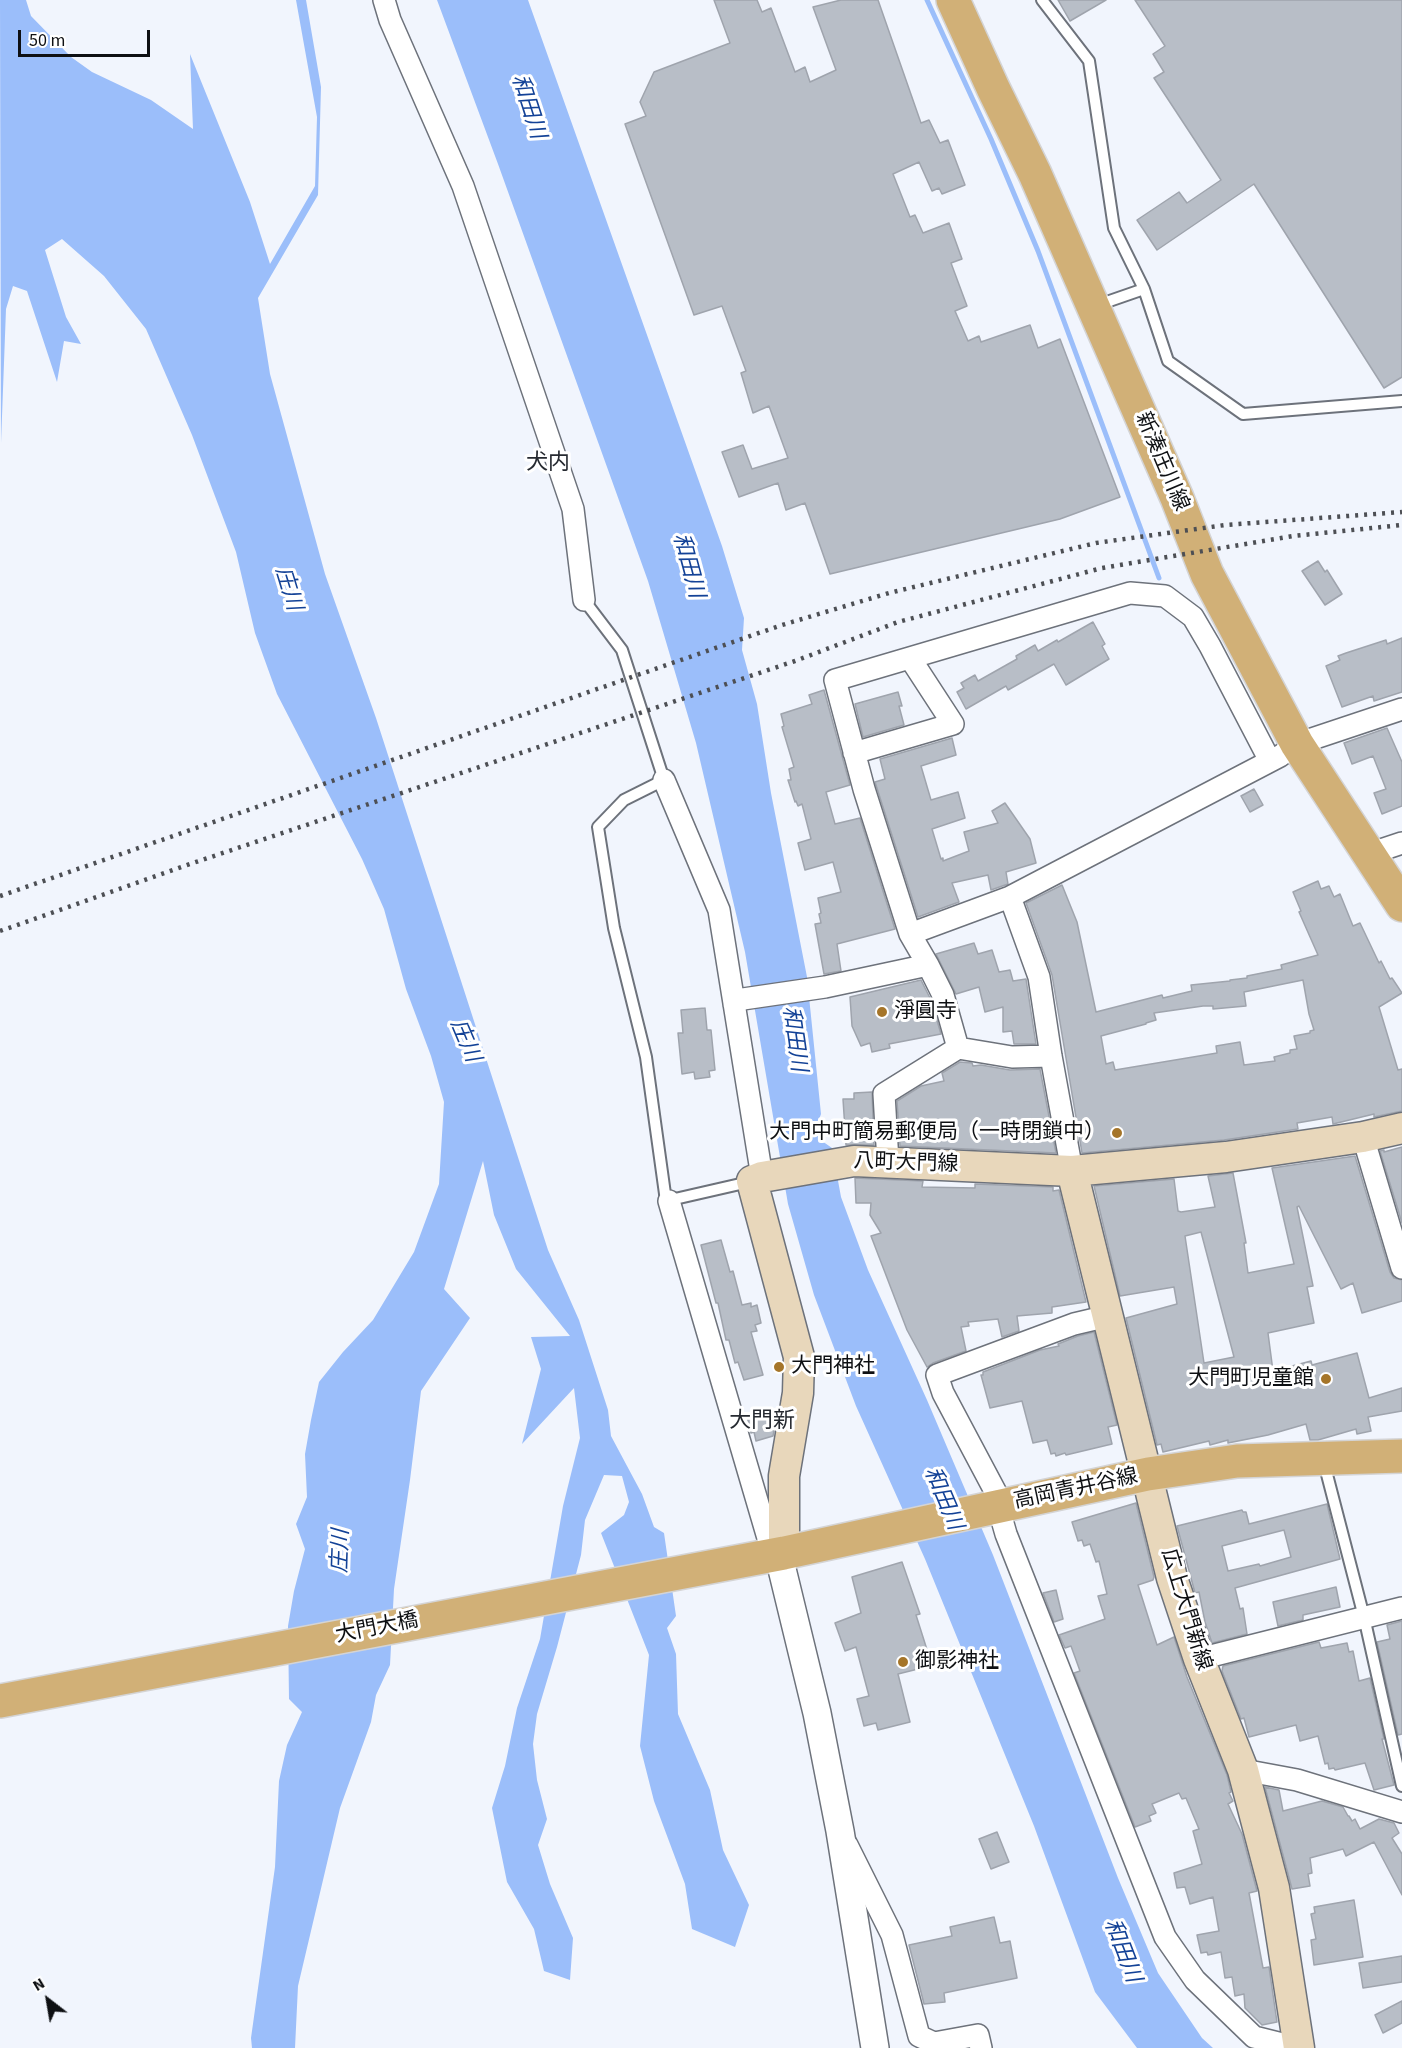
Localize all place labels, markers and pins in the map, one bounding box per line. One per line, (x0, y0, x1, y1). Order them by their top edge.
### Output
place label: 淨圓寺 (894, 999, 957, 1025)
marker: 淨圓寺 (875, 1005, 889, 1019)
place label: 大門中町簡易郵便局（一時閉鎖中） (769, 1120, 1105, 1146)
marker: 大門中町簡易郵便局（一時閉鎖中） (1110, 1126, 1124, 1140)
place label: 大門神社 (791, 1354, 875, 1380)
marker: 大門神社 (772, 1360, 786, 1374)
place label: 大門町児童館 (1188, 1366, 1314, 1392)
marker: 大門町児童館 (1319, 1372, 1333, 1386)
place label: 御影神社 (915, 1649, 999, 1675)
marker: 御影神社 (896, 1655, 910, 1669)

